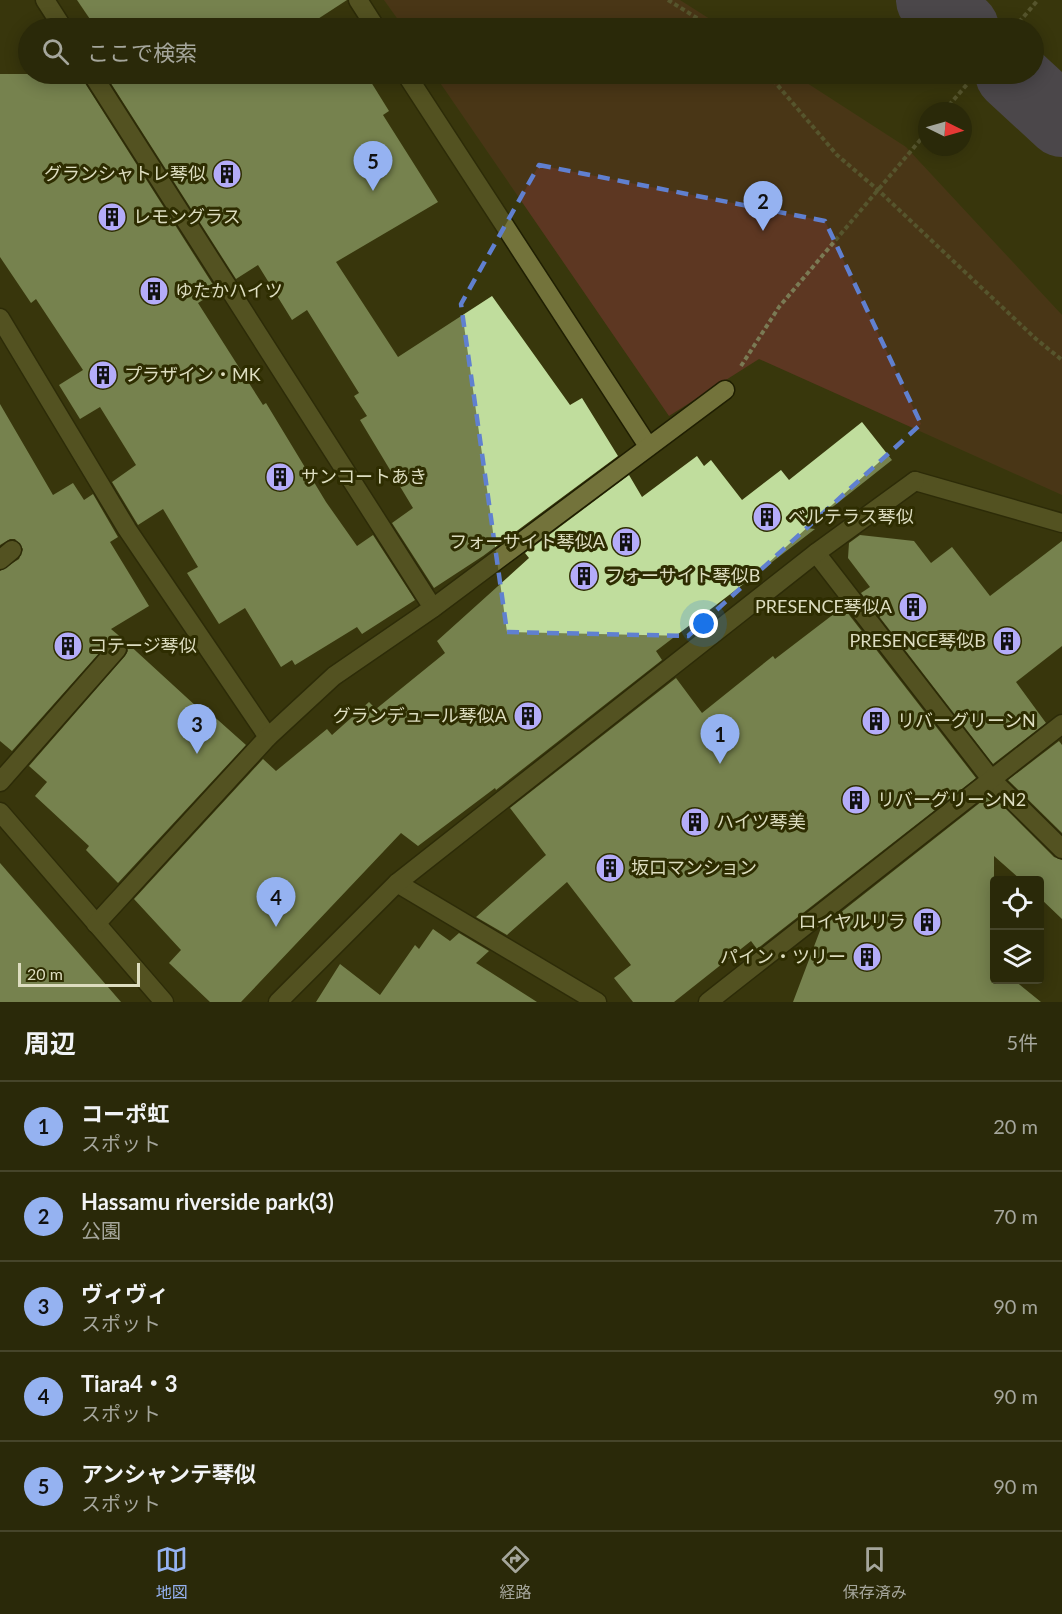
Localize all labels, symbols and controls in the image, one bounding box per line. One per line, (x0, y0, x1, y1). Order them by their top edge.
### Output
search box (18, 18, 1044, 84)
icon: search (39, 35, 72, 68)
text: ここで検索 (87, 39, 197, 66)
north arrow (918, 102, 972, 156)
pin: 5 (354, 142, 392, 191)
building icon: グランシャトレ琴似 (211, 158, 243, 190)
place label: グランシャトレ琴似 (44, 162, 206, 184)
pin: 2 (744, 182, 783, 231)
building icon: レモングラス (96, 201, 128, 233)
place label: レモングラス (133, 205, 241, 227)
building icon: ゆたかハイツ (138, 275, 170, 307)
place label: ゆたかハイツ (175, 279, 283, 301)
building icon: プラザイン・MK (87, 359, 119, 391)
place label: プラザイン・MK (124, 363, 261, 385)
building icon: サンコートあき (264, 461, 296, 493)
place label: サンコートあき (301, 465, 427, 487)
building icon: ベルテラス琴似 (751, 501, 783, 533)
place label: ベルテラス琴似 (788, 505, 914, 527)
building icon: フォーサイト琴似A (610, 526, 642, 558)
place label: フォーサイト琴似A (449, 530, 606, 552)
building icon: フォーサイト琴似B (568, 560, 600, 592)
place label: フォーサイト琴似B (605, 564, 760, 586)
building icon: PRESENCE琴似A (897, 591, 929, 623)
place label: PRESENCE琴似A (755, 595, 893, 617)
your location (689, 609, 718, 638)
building icon: PRESENCE琴似B (991, 625, 1023, 657)
place label: PRESENCE琴似B (850, 629, 986, 651)
building icon: コテージ琴似 (52, 630, 84, 662)
place label: コテージ琴似 (89, 634, 197, 656)
building icon: グランデュール琴似A (512, 700, 544, 732)
pin: 3 (178, 704, 216, 754)
place label: グランデュール琴似A (333, 704, 508, 726)
building icon: リバーグリーンN (860, 705, 892, 737)
place label: リバーグリーンN (897, 709, 1036, 731)
pin: 1 (700, 714, 740, 764)
building icon: リバーグリーンN2 (840, 784, 872, 816)
place label: リバーグリーンN2 (877, 788, 1026, 810)
building icon: ハイツ琴美 (679, 806, 711, 838)
place label: ハイツ琴美 (716, 810, 806, 832)
building icon: 坂口マンション (594, 852, 626, 884)
place label: 坂口マンション (631, 856, 757, 878)
map controls (990, 876, 1044, 984)
button: locate (990, 876, 1044, 930)
pin: 4 (256, 878, 296, 927)
building icon: ロイヤルリラ (911, 906, 943, 938)
place label: ロイヤルリラ (799, 910, 906, 932)
button: layers (990, 930, 1044, 984)
building icon: パイン・ツリー (851, 941, 883, 973)
place label: パイン・ツリー (720, 945, 846, 967)
scale bar (18, 960, 140, 988)
text: 20 m (27, 964, 63, 983)
text: 周辺 (24, 1027, 76, 1059)
text: 5件 (1006, 1030, 1038, 1054)
text: コーポ虹 (81, 1100, 169, 1127)
text: 1 (38, 1114, 49, 1138)
text: 20 m (993, 1114, 1038, 1138)
text: スポット (81, 1131, 161, 1155)
text: Hassamu riverside park(3) (81, 1188, 334, 1215)
text: 2 (38, 1204, 49, 1228)
text: 70 m (993, 1204, 1038, 1228)
text: 公園 (81, 1218, 121, 1242)
text: ヴィヴィ (81, 1280, 169, 1307)
text: 3 (38, 1294, 49, 1318)
text: 90 m (993, 1294, 1038, 1318)
text: スポット (81, 1311, 161, 1335)
text: Tiara4・3 (81, 1370, 178, 1397)
text: 4 (38, 1384, 49, 1408)
text: 90 m (993, 1384, 1038, 1408)
text: スポット (81, 1401, 161, 1425)
text: アンシャンテ琴似 (81, 1460, 256, 1487)
text: 5 (38, 1474, 49, 1498)
text: 90 m (993, 1474, 1038, 1498)
text: スポット (81, 1491, 161, 1515)
tab: 地図 (155, 1543, 188, 1603)
tab: 経路 (499, 1543, 532, 1603)
tab: 保存済み (843, 1543, 907, 1603)

